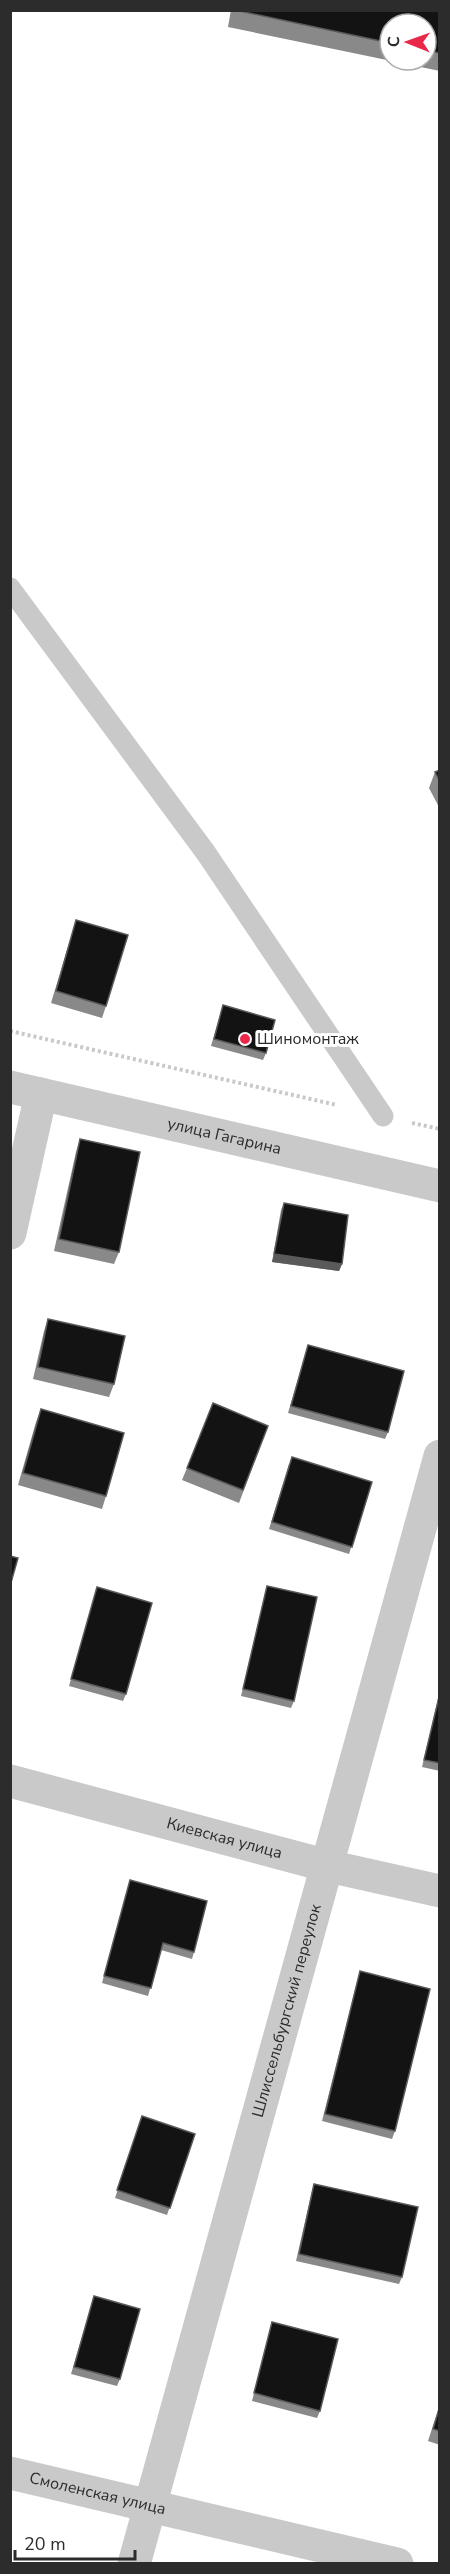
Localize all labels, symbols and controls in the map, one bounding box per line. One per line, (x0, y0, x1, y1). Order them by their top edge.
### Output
north arrow (378, 12, 438, 72)
text: С (383, 36, 405, 47)
place label: Шиномонтаж (257, 1028, 359, 1050)
marker: Шиномонтаж (238, 1032, 252, 1046)
street label: улица Гагарина (165, 1113, 284, 1160)
street label: Киевская улица (164, 1812, 285, 1864)
street label: Шлиссельбургский переулок (247, 1901, 327, 2120)
street label: Смоленская улица (27, 2467, 168, 2520)
scale bar (15, 2523, 135, 2561)
text: 20 m (24, 2532, 66, 2556)

